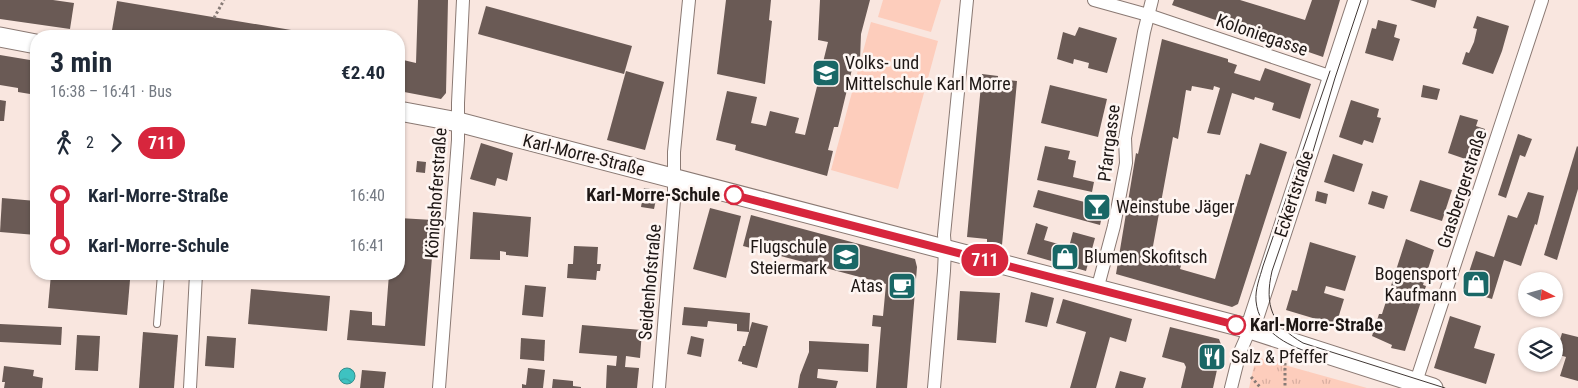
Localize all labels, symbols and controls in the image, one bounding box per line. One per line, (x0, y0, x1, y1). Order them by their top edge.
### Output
street label: Koloniegasse (1214, 9, 1311, 60)
text: 3 min (50, 46, 112, 79)
place label: Volks- und Mittelschule Karl Morre (845, 52, 1011, 94)
school or university icon: Volks- und Mittelschule Karl Morre (811, 58, 841, 88)
text: €2.40 (341, 61, 385, 84)
text: 16:38 – 16:41 · Bus (50, 82, 172, 101)
street label: Pfarrgasse (1093, 103, 1124, 183)
street label: Königshoferstraße (420, 127, 451, 259)
street label: Grasbergerstraße (1433, 127, 1491, 251)
icon: walk (50, 129, 78, 157)
icon: forward (102, 129, 130, 157)
street label: Karl-Morre-Straße (521, 129, 647, 180)
text: 711 (148, 132, 175, 153)
text: 2 (86, 133, 94, 152)
street label: Eckertstraße (1270, 148, 1317, 240)
text: Karl-Morre-Straße (88, 184, 228, 207)
place label: Karl-Morre-Schule (586, 184, 720, 205)
marker: Karl-Morre-Schule (724, 185, 744, 205)
text: 16:40 (350, 186, 385, 205)
bar icon: Weinstube Jäger (1082, 192, 1112, 222)
place label: Weinstube Jäger (1116, 196, 1235, 217)
street label: Seidenhofstraße (634, 223, 665, 341)
text: Karl-Morre-Schule (88, 234, 229, 257)
text: 16:41 (350, 236, 385, 255)
place label: Flugschule Steiermark (750, 236, 827, 278)
school or university icon: Flugschule Steiermark (831, 242, 861, 272)
shop icon: Blumen Skofitsch (1050, 242, 1080, 272)
line badge: 711 (956, 244, 1014, 276)
place label: Blumen Skofitsch (1084, 246, 1207, 267)
text: 711 (971, 249, 999, 270)
place label: Bogensport Kaufmann (1375, 263, 1457, 305)
shop icon: Bogensport Kaufmann (1461, 269, 1491, 299)
cafe icon: Atas (887, 271, 917, 301)
north arrow (1518, 272, 1562, 318)
map controls (1518, 272, 1563, 372)
place label: Atas (851, 275, 883, 296)
place label: Karl-Morre-Straße (1250, 314, 1383, 335)
marker: Karl-Morre-Straße (1226, 315, 1246, 335)
button: layers (1518, 327, 1563, 372)
restaurant icon: Salz & Pfeffer (1197, 342, 1227, 372)
place label: Salz & Pfeffer (1231, 346, 1329, 367)

